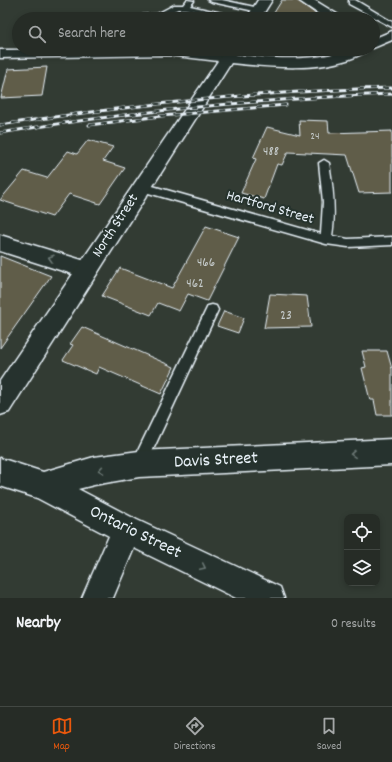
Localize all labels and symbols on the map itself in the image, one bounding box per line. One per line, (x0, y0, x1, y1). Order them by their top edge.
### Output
house number: 24 (310, 129, 320, 145)
house number: 488 (263, 143, 279, 162)
street label: Hartford Street (224, 185, 317, 231)
street label: North Street (87, 189, 145, 262)
one-way arrow (47, 254, 54, 263)
house number: 466 (197, 254, 215, 273)
house number: 462 (186, 275, 204, 294)
house number: 23 (280, 307, 292, 326)
street label: Davis Street (173, 446, 259, 476)
one-way arrow (350, 450, 356, 459)
one-way arrow (98, 465, 104, 474)
street label: Ontario Street (85, 500, 186, 566)
one-way arrow (199, 562, 206, 570)

